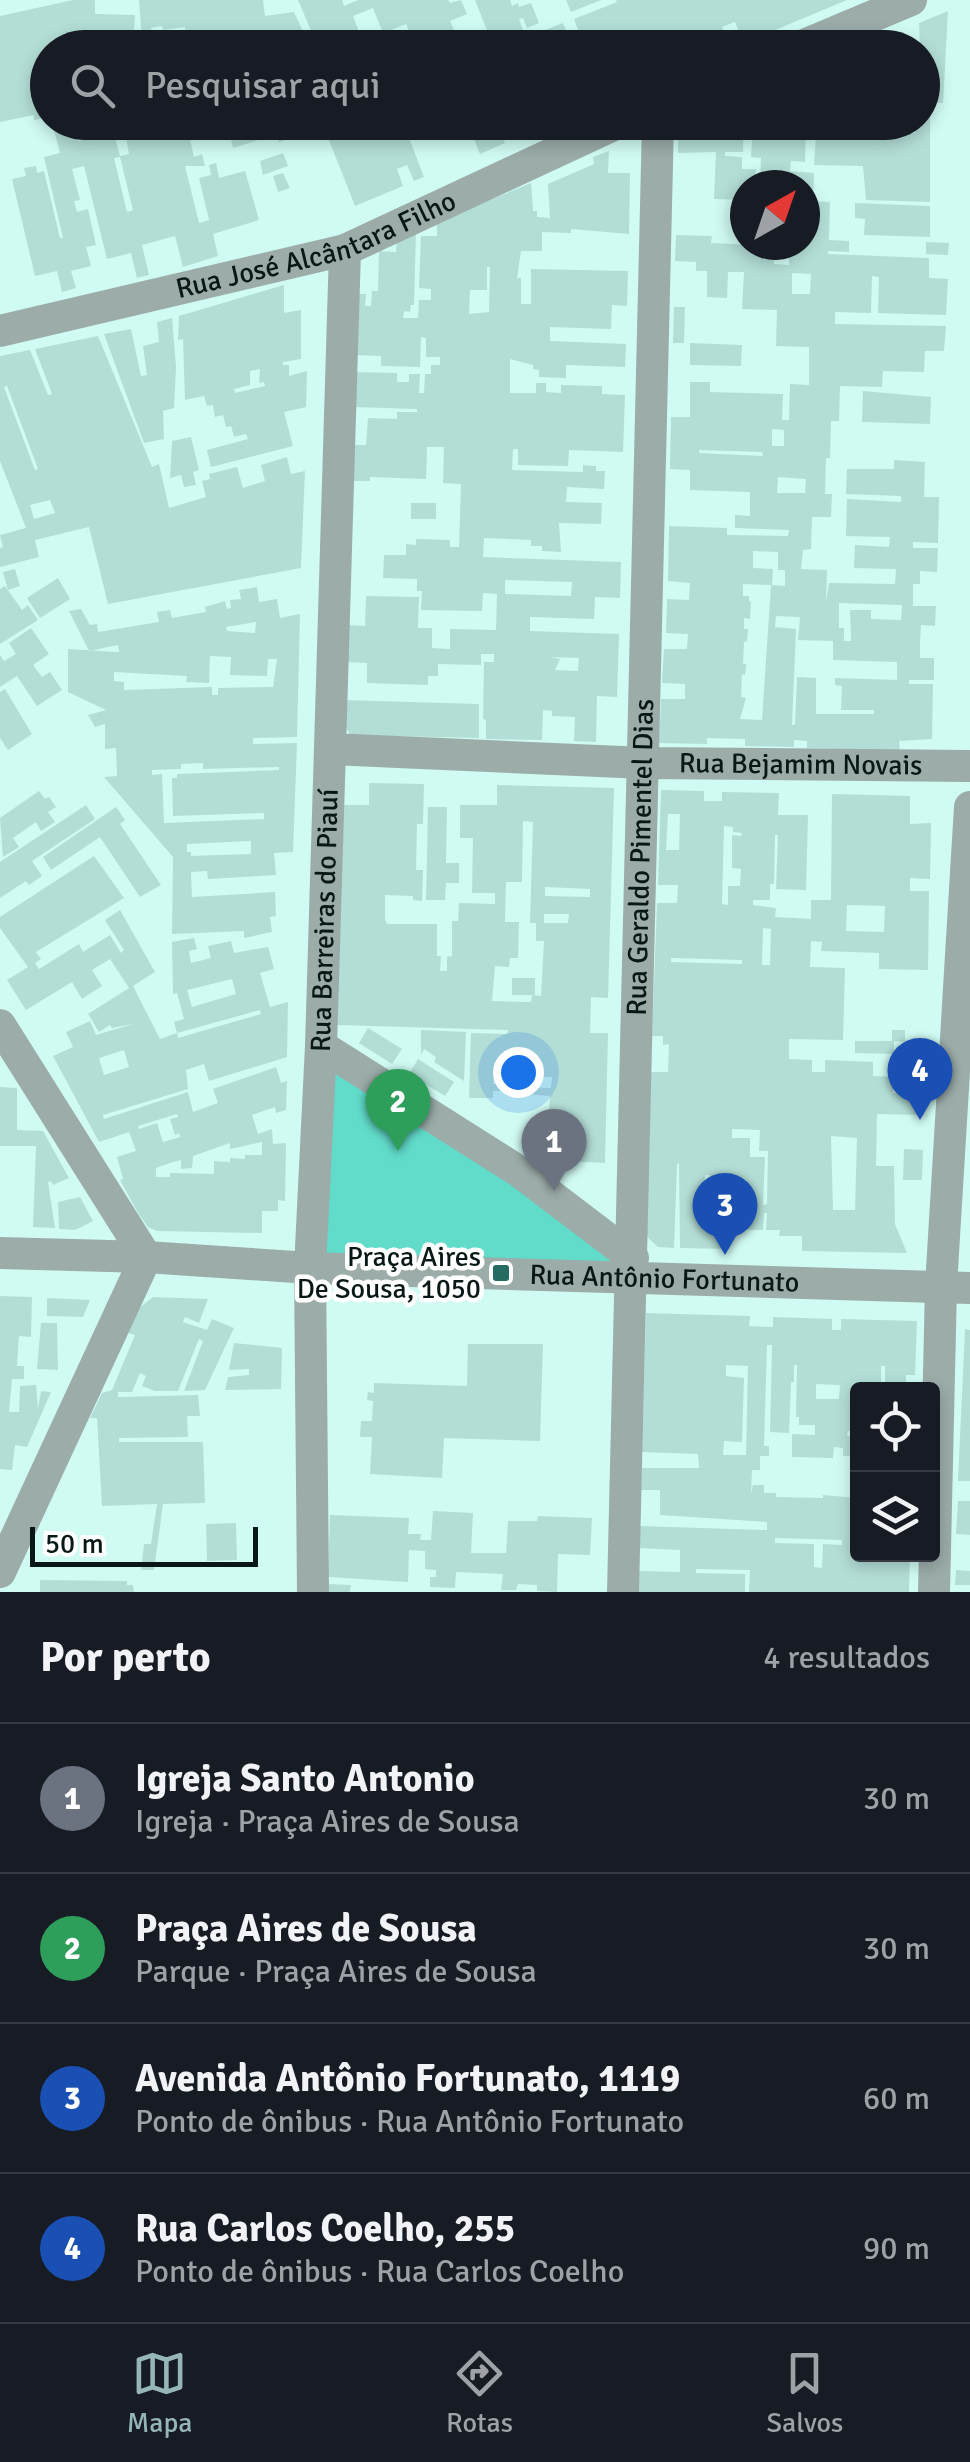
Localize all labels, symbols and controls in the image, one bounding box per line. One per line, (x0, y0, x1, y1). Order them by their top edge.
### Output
search box (30, 30, 940, 140)
icon: search (65, 58, 120, 113)
text: Pesquisar aqui (145, 62, 381, 109)
north arrow (730, 170, 820, 260)
street label: Rua José Alcântara Filho (172, 184, 461, 306)
street label: Rua Geraldo Pimentel Dias (620, 698, 661, 1016)
street label: Rua Bejamim Novais (679, 746, 923, 783)
street label: Rua Barreiras do Piauí (304, 788, 346, 1053)
pin: 4 (888, 1038, 952, 1120)
your location (493, 1047, 544, 1098)
pin: 2 (366, 1068, 430, 1151)
pin: 1 (522, 1108, 586, 1191)
pin: 3 (692, 1172, 758, 1255)
place label: Praça Aires De Sousa, 1050 (297, 1240, 481, 1306)
street label: Rua Antônio Fortunato (529, 1258, 800, 1300)
marker: Praça Aires De Sousa, 1050 (490, 1262, 512, 1284)
map controls (850, 1382, 940, 1562)
button: locate (850, 1382, 940, 1472)
button: layers (850, 1472, 940, 1562)
scale bar (30, 1522, 258, 1566)
text: 50 m (45, 1527, 104, 1561)
text: Por perto (40, 1632, 211, 1683)
text: 4 resultados (763, 1638, 930, 1677)
text: Igreja Santo Antonio (135, 1755, 475, 1802)
text: 1 (64, 1779, 81, 1818)
text: 30 m (863, 1779, 930, 1818)
text: Igreja · Praça Aires de Sousa (135, 1802, 520, 1841)
text: Praça Aires de Sousa (135, 1905, 477, 1952)
text: 2 (64, 1929, 81, 1968)
text: 30 m (863, 1929, 930, 1968)
text: Parque · Praça Aires de Sousa (135, 1952, 537, 1991)
text: Avenida Antônio Fortunato, 1119 (135, 2055, 680, 2102)
text: 3 (64, 2079, 81, 2118)
text: 60 m (863, 2079, 930, 2118)
text: Ponto de ônibus · Rua Antônio Fortunato (135, 2102, 684, 2141)
text: Rua Carlos Coelho, 255 (135, 2205, 515, 2252)
text: 4 (64, 2229, 81, 2268)
text: 90 m (863, 2229, 930, 2268)
text: Ponto de ônibus · Rua Carlos Coelho (135, 2252, 624, 2291)
tab: Mapa (127, 2346, 193, 2440)
tab: Rotas (446, 2346, 513, 2440)
tab: Salvos (766, 2346, 843, 2440)

